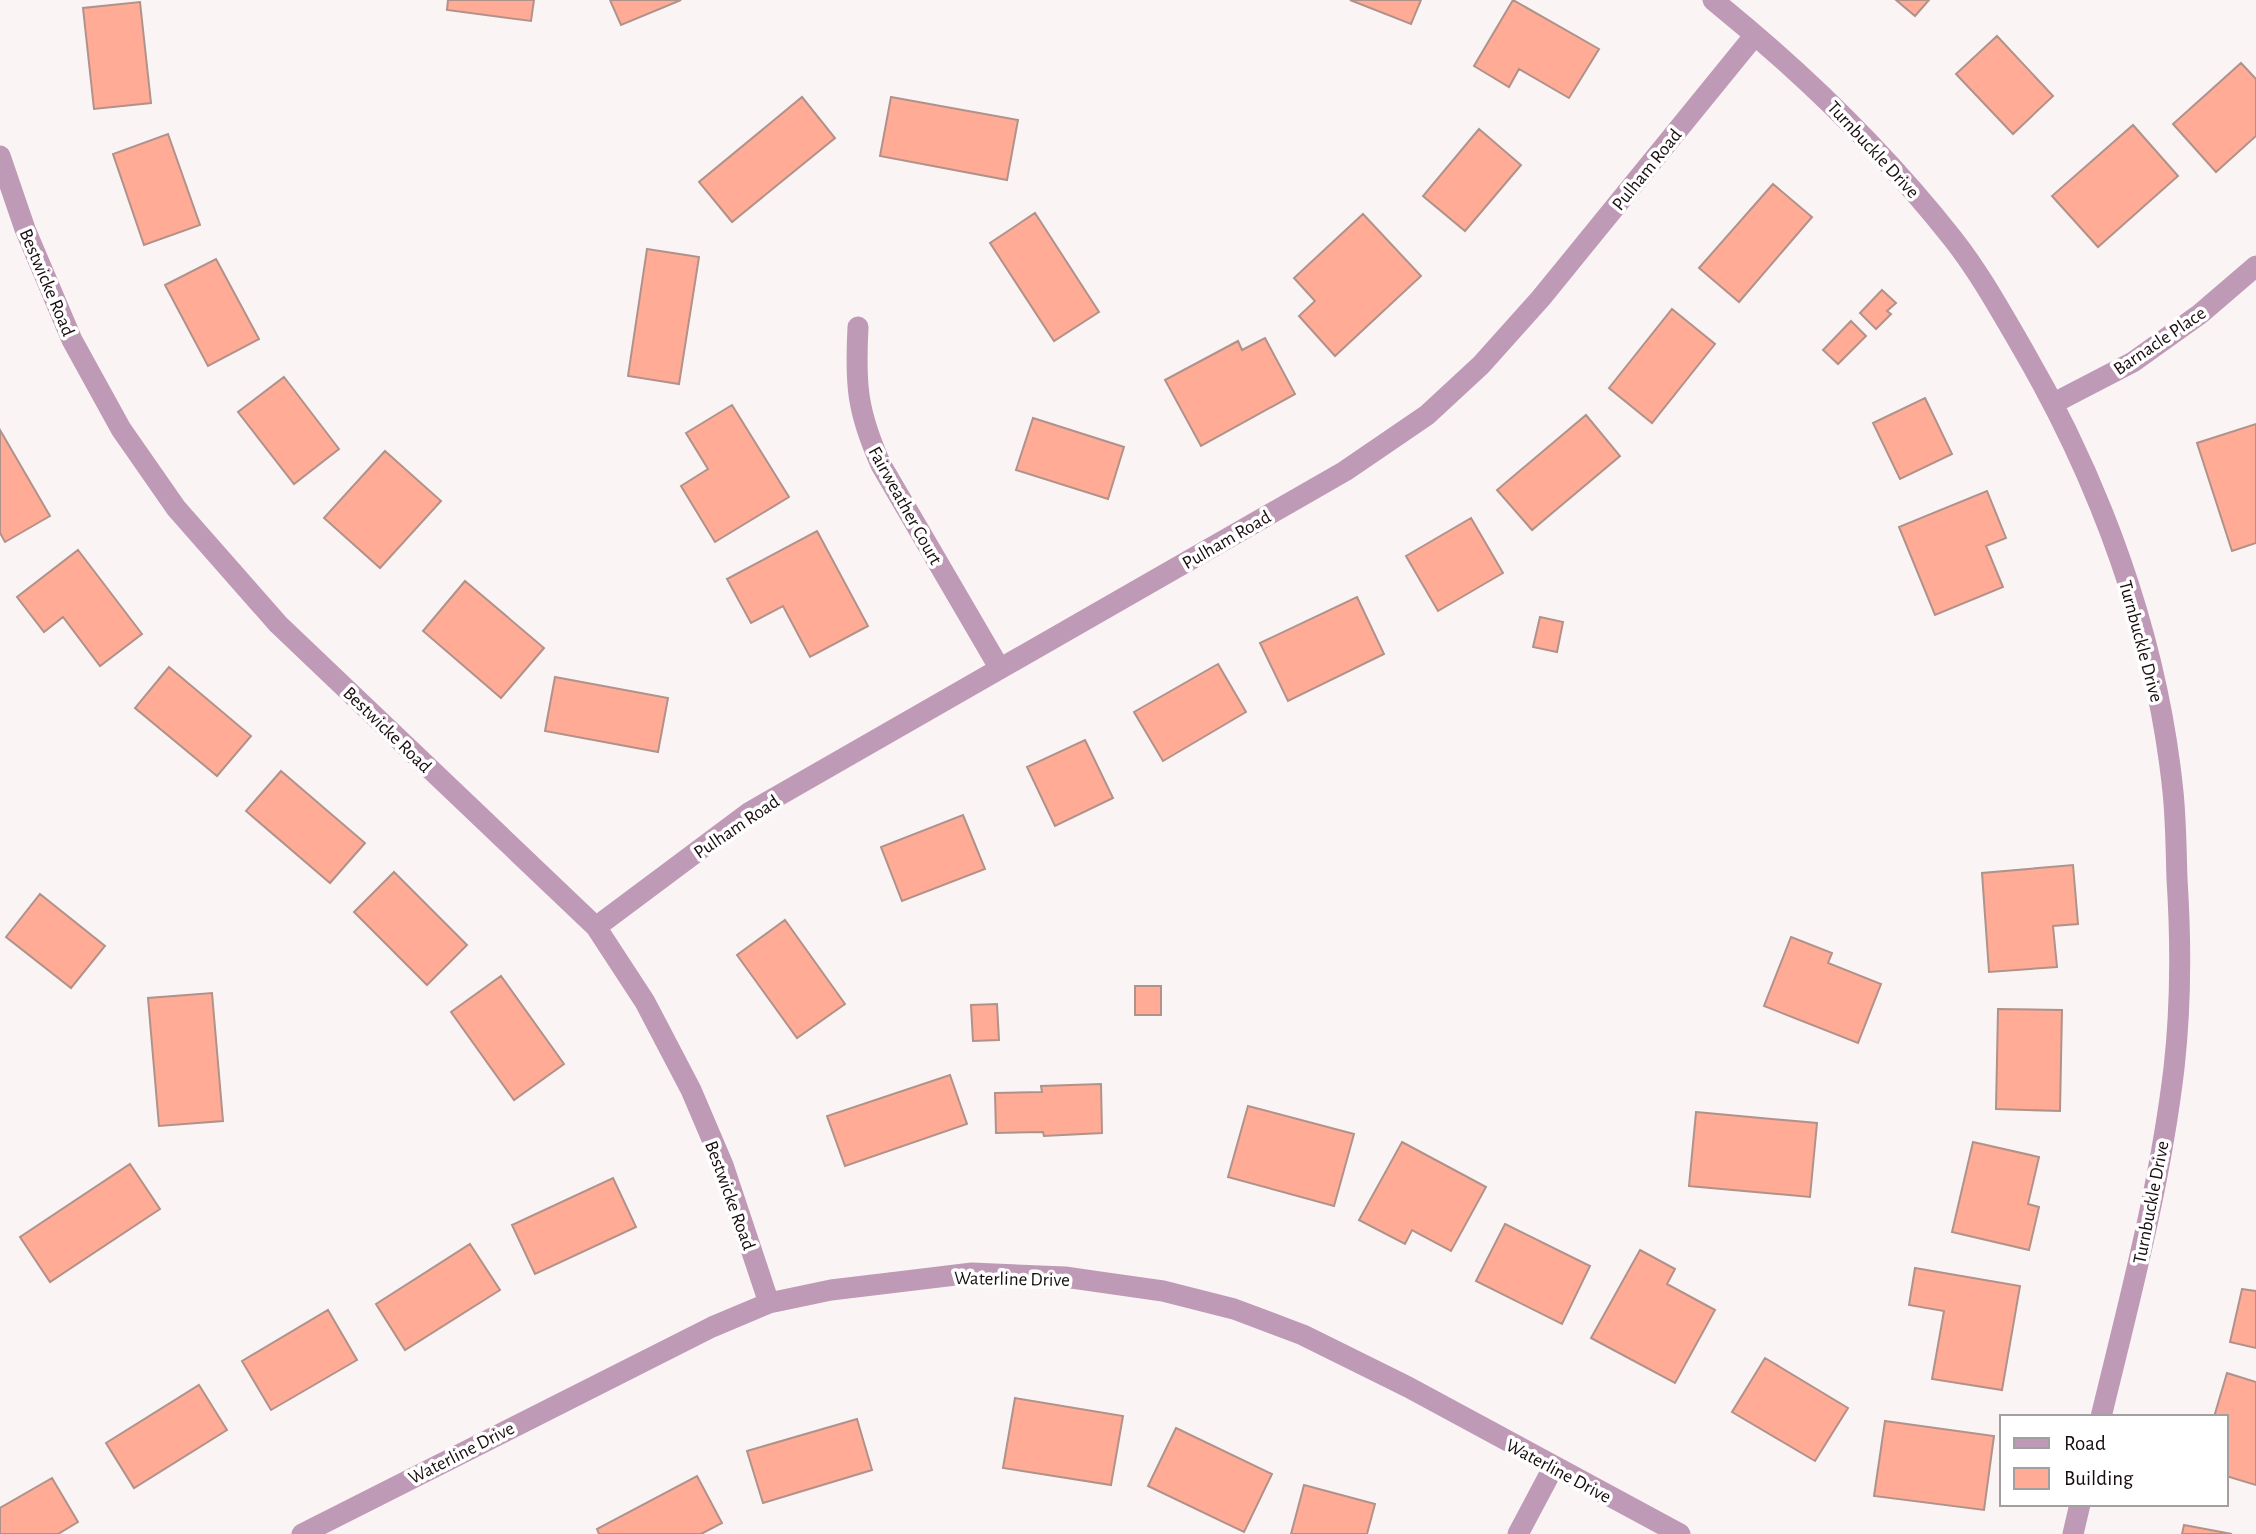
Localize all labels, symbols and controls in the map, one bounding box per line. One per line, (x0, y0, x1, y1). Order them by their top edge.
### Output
street label: Turnbuckle Drive (1823, 98, 1922, 202)
street label: Pulham Road (1609, 126, 1686, 214)
street label: Bestwicke Road (15, 226, 78, 339)
street label: Barnacle Place (2110, 304, 2209, 379)
street label: Fairweather Court (864, 443, 945, 568)
street label: Pulham Road (1179, 507, 1274, 573)
street label: Turnbuckle Drive (2115, 579, 2166, 704)
street label: Bestwicke Road (339, 683, 435, 777)
street label: Pulham Road (691, 792, 783, 863)
street label: Bestwicke Road (701, 1138, 758, 1253)
street label: Turnbuckle Drive (2130, 1139, 2173, 1265)
street label: Waterline Drive (954, 1269, 1070, 1290)
legend (2000, 1415, 2228, 1506)
street label: Waterline Drive (406, 1419, 518, 1488)
text: Road (2064, 1433, 2106, 1454)
street label: Waterline Drive (1503, 1436, 1614, 1507)
text: Building (2064, 1468, 2134, 1489)

